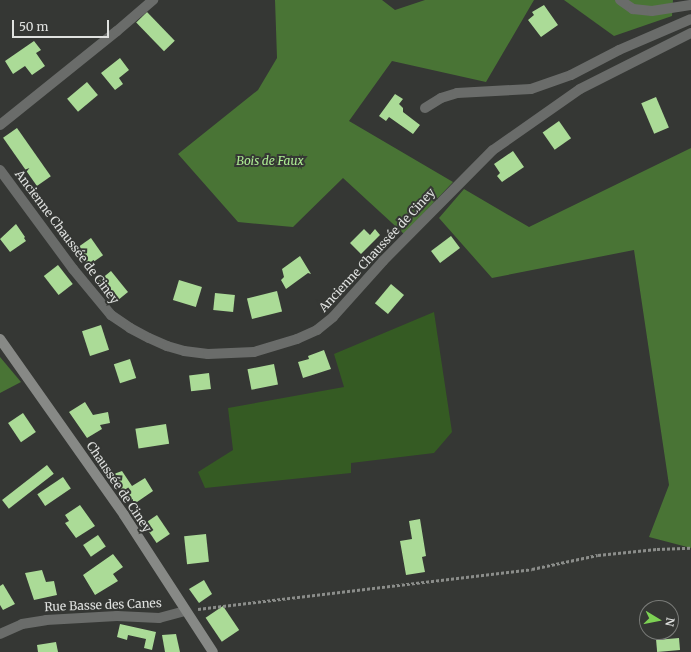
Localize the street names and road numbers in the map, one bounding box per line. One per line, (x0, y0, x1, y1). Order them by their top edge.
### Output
street label: Ancienne Chaussée de Ciney (12, 167, 122, 307)
street label: Ancienne Chaussée de Ciney (316, 185, 438, 315)
street label: Chaussée de Ciney (83, 439, 155, 535)
street label: Rue Basse des Canes (44, 596, 162, 614)

